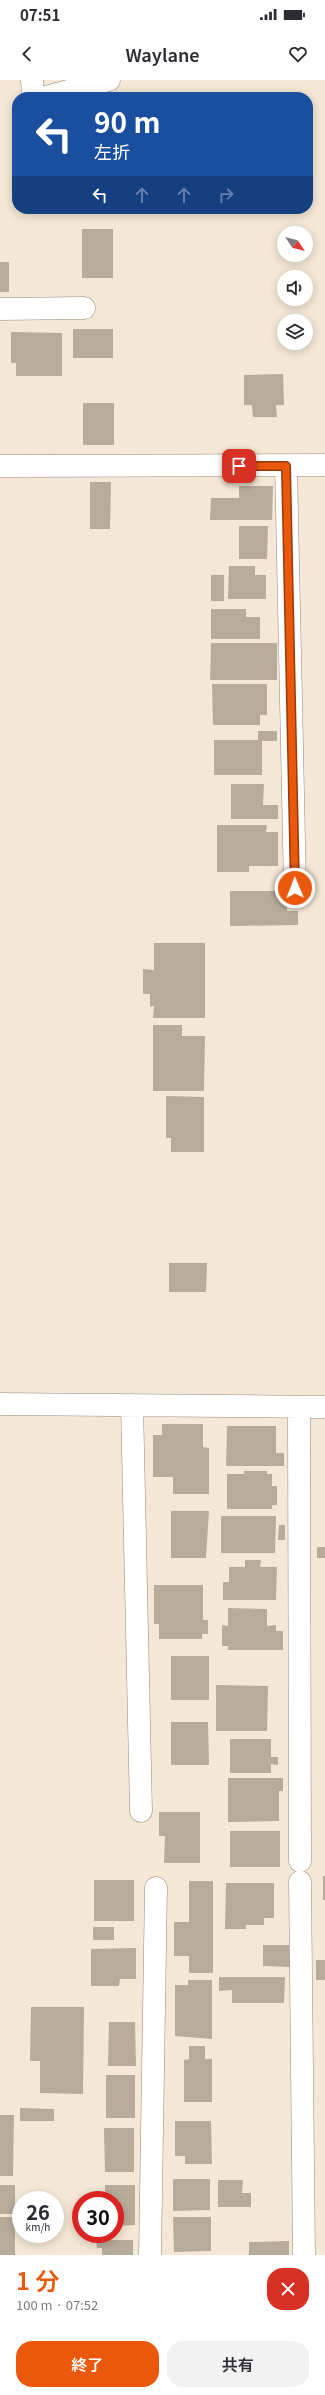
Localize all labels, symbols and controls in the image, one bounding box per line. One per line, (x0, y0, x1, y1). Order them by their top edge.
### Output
text: 07:51 (20, 4, 60, 25)
text: Waylane (125, 41, 200, 67)
icon: back (16, 43, 38, 65)
icon: heart (287, 43, 309, 65)
text: 90 m (94, 101, 160, 141)
icon: left (28, 108, 80, 160)
text: 左折 (94, 138, 130, 164)
icon: left (89, 184, 111, 206)
icon: ahead (131, 184, 153, 206)
icon: ahead (173, 184, 195, 206)
icon: right (215, 184, 237, 206)
north arrow (277, 226, 313, 262)
map controls (277, 226, 313, 350)
button: sound (277, 270, 313, 306)
button: layers (277, 314, 313, 350)
pin (222, 449, 256, 483)
icon: arrive (228, 455, 250, 477)
position arrow (274, 867, 316, 909)
speed limit sign: 30 (72, 2191, 124, 2243)
text: 26 (26, 2197, 50, 2226)
text: km/h (26, 2219, 50, 2234)
text: 1 分 (16, 2262, 59, 2297)
button: close (267, 2268, 309, 2310)
text: 100 m · 07:52 (16, 2295, 98, 2314)
button: 終了 (16, 2341, 159, 2387)
button: 共有 (167, 2341, 309, 2387)

